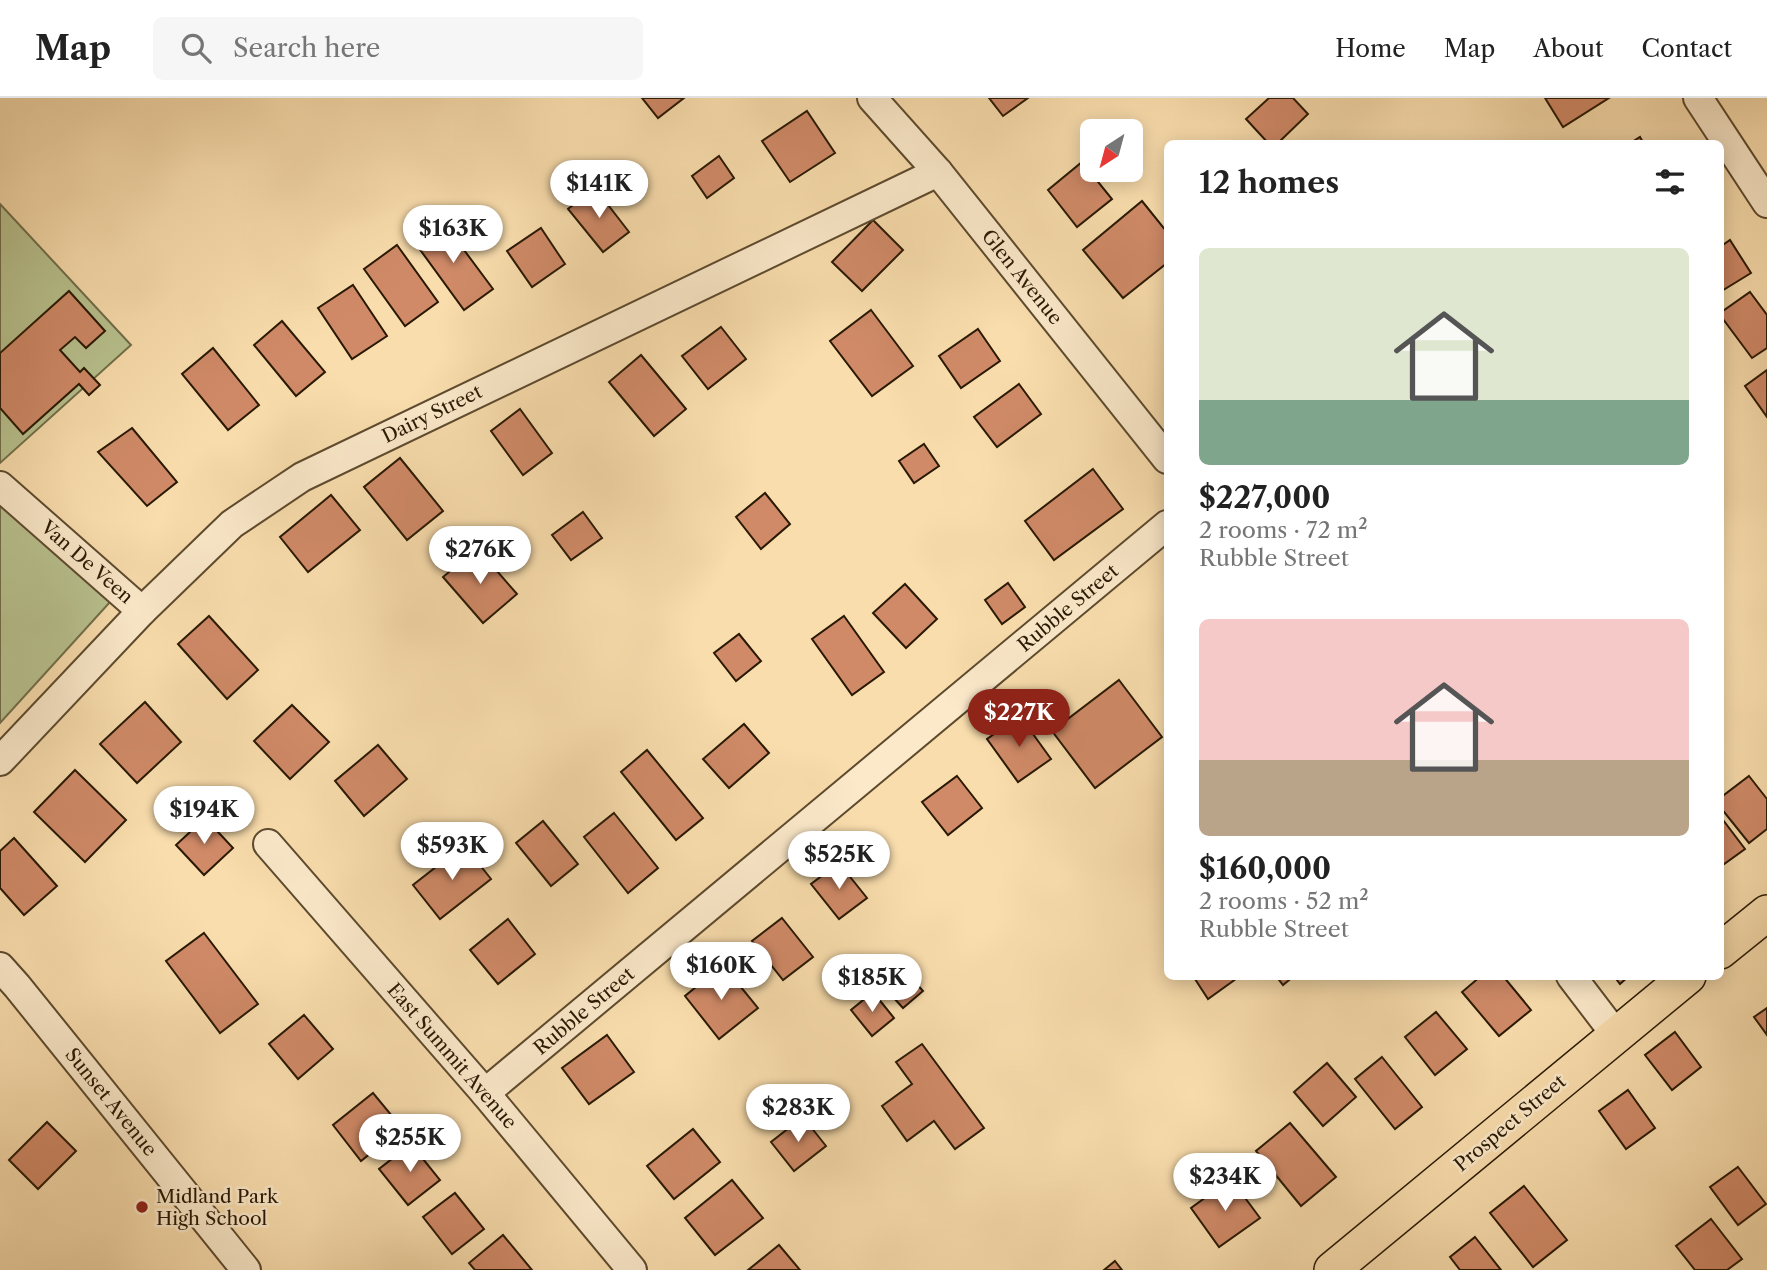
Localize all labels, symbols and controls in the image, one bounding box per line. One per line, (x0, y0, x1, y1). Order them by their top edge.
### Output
search box (153, 17, 643, 80)
text: Map (35, 28, 111, 69)
icon: search (177, 29, 215, 67)
text: Search here (233, 32, 380, 64)
text: Home (1335, 34, 1406, 63)
text: Map (1444, 34, 1495, 63)
text: About (1533, 34, 1604, 63)
text: Contact (1642, 34, 1732, 63)
north arrow (1080, 119, 1143, 182)
map controls (1080, 119, 1143, 182)
pin: $141K (550, 160, 648, 220)
icon: filters (1651, 163, 1689, 201)
text: 12 homes (1199, 164, 1339, 201)
text: $141K (566, 169, 632, 197)
pin: $163K (404, 206, 502, 265)
text: $163K (419, 214, 487, 242)
street label: Glen Avenue (977, 225, 1067, 329)
icon: home (1381, 293, 1507, 419)
street label: Dairy Street (378, 380, 486, 448)
text: $227,000 (1199, 479, 1330, 516)
street label: Van De Veen (35, 515, 138, 608)
text: 2 rooms · 72 m² (1199, 516, 1368, 544)
pin: $276K (431, 526, 529, 586)
text: $276K (445, 535, 515, 563)
text: Rubble Street (1199, 544, 1349, 572)
street label: Rubble Street (1013, 559, 1123, 657)
icon: home (1381, 664, 1507, 790)
pin: $227K (970, 690, 1068, 749)
text: $227K (984, 698, 1054, 726)
pin: $194K (155, 786, 253, 846)
text: $194K (170, 795, 238, 823)
pin: $593K (403, 822, 501, 882)
text: $593K (417, 831, 487, 859)
pin: $525K (790, 832, 888, 891)
text: $525K (804, 840, 874, 868)
text: $160,000 (1199, 850, 1331, 887)
text: 2 rooms · 52 m² (1199, 887, 1369, 915)
text: Rubble Street (1199, 915, 1349, 943)
pin: $160K (672, 942, 770, 1002)
text: $160K (686, 951, 756, 979)
pin: $185K (823, 954, 921, 1014)
street label: Rubble Street (529, 962, 639, 1060)
text: $185K (838, 963, 906, 991)
street label: East Summit Avenue (382, 978, 522, 1134)
street label: Sunset Avenue (60, 1043, 162, 1161)
street label: Prospect Street (1450, 1070, 1571, 1176)
pin: $283K (749, 1084, 847, 1144)
text: $283K (762, 1093, 834, 1121)
pin: $255K (361, 1114, 459, 1174)
text: $255K (375, 1123, 445, 1151)
pin: $234K (1176, 1154, 1274, 1213)
text: $234K (1189, 1162, 1261, 1190)
place label: Midland Park High School (156, 1185, 279, 1230)
marker: Midland Park High School (134, 1199, 150, 1215)

